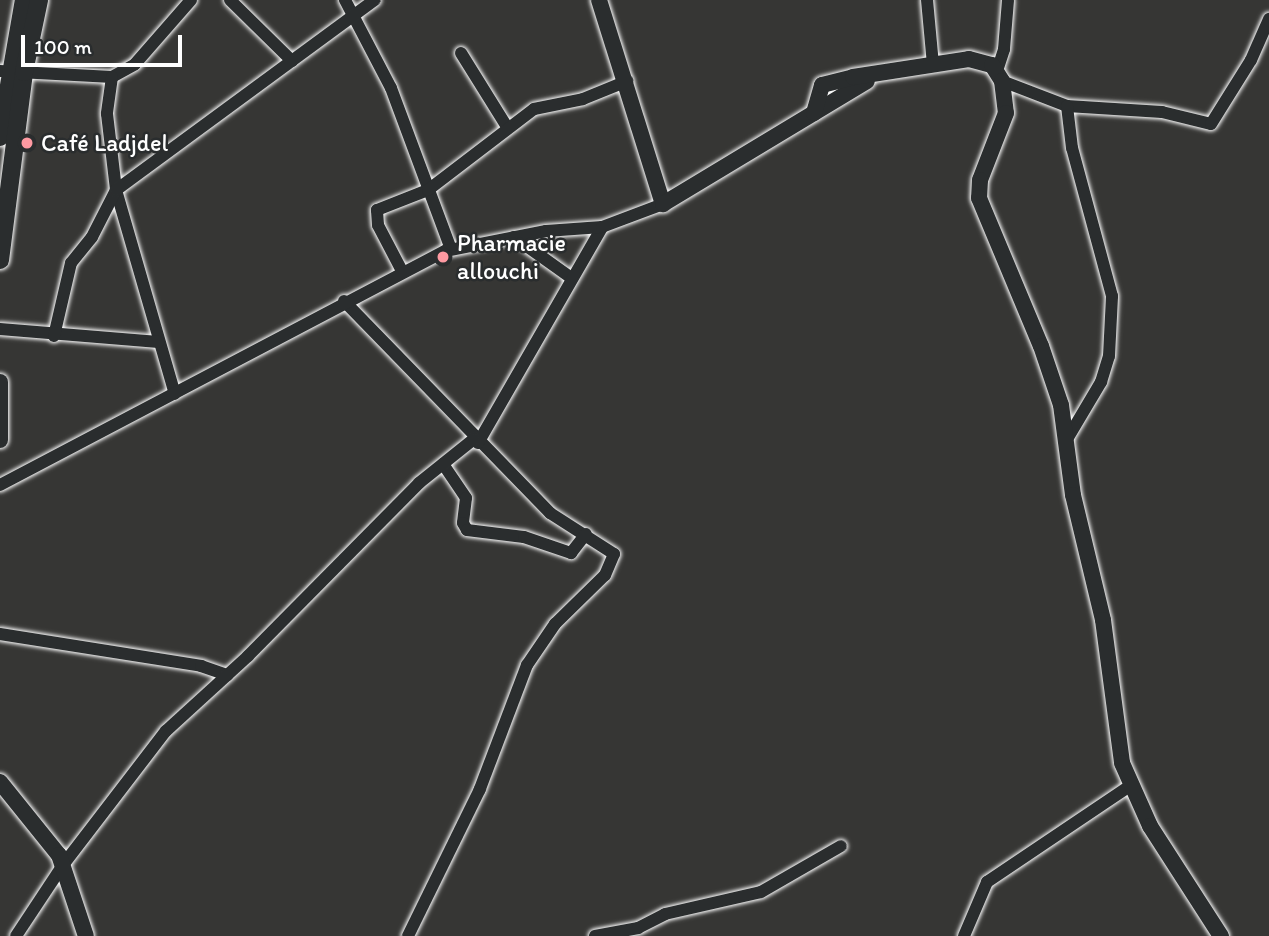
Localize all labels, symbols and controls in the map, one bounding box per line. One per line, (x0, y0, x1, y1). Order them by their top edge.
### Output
scale bar (24, 21, 186, 65)
text: 100 m (34, 34, 92, 59)
place label: Café Ladjdel (41, 129, 169, 157)
marker: Café Ladjdel (19, 135, 35, 151)
place label: Pharmacie allouchi (457, 229, 566, 285)
marker: Pharmacie allouchi (435, 249, 451, 265)

